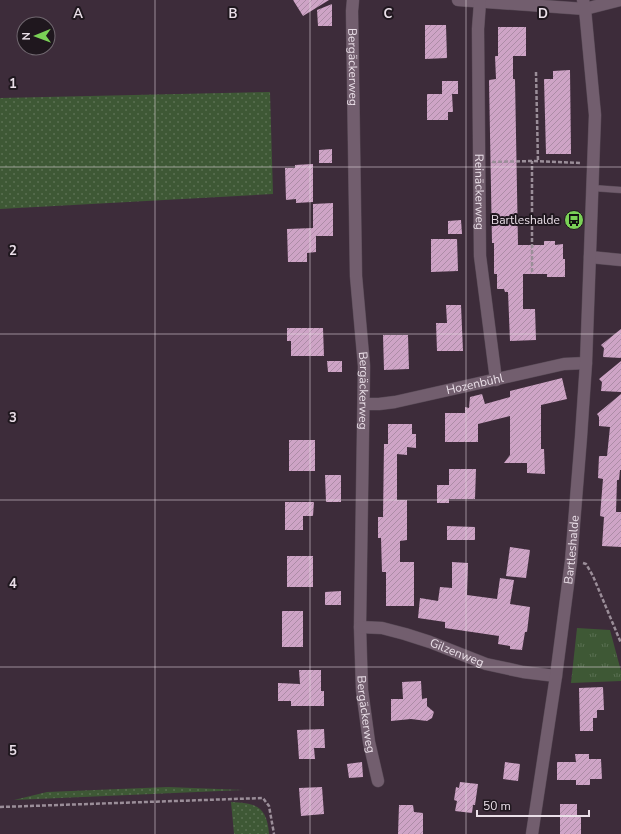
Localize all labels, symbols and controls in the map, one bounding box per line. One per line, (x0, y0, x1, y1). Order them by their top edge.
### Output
text: A (73, 5, 83, 23)
text: B (229, 5, 238, 23)
text: C (384, 5, 393, 23)
text: D (538, 5, 548, 23)
north arrow (16, 16, 56, 56)
street label: Bergäckerweg (344, 28, 361, 106)
text: N (19, 32, 34, 40)
text: 1 (9, 75, 17, 93)
street label: Reinäckerweg (471, 154, 488, 230)
bus stop icon: Bartleshalde (563, 209, 585, 231)
place label: Bartleshalde (491, 212, 560, 228)
text: 2 (9, 242, 17, 260)
street label: Bergäckerweg (355, 351, 372, 430)
street label: Hozenbühl (445, 370, 506, 398)
text: 3 (9, 409, 17, 427)
street label: Bartleshalde (560, 515, 583, 585)
text: 4 (9, 575, 17, 593)
street label: Gilzenweg (427, 635, 486, 670)
street label: Bergäckerweg (354, 675, 379, 755)
text: 5 (9, 742, 17, 760)
scale bar (477, 792, 589, 818)
text: 50 m (483, 798, 511, 814)

